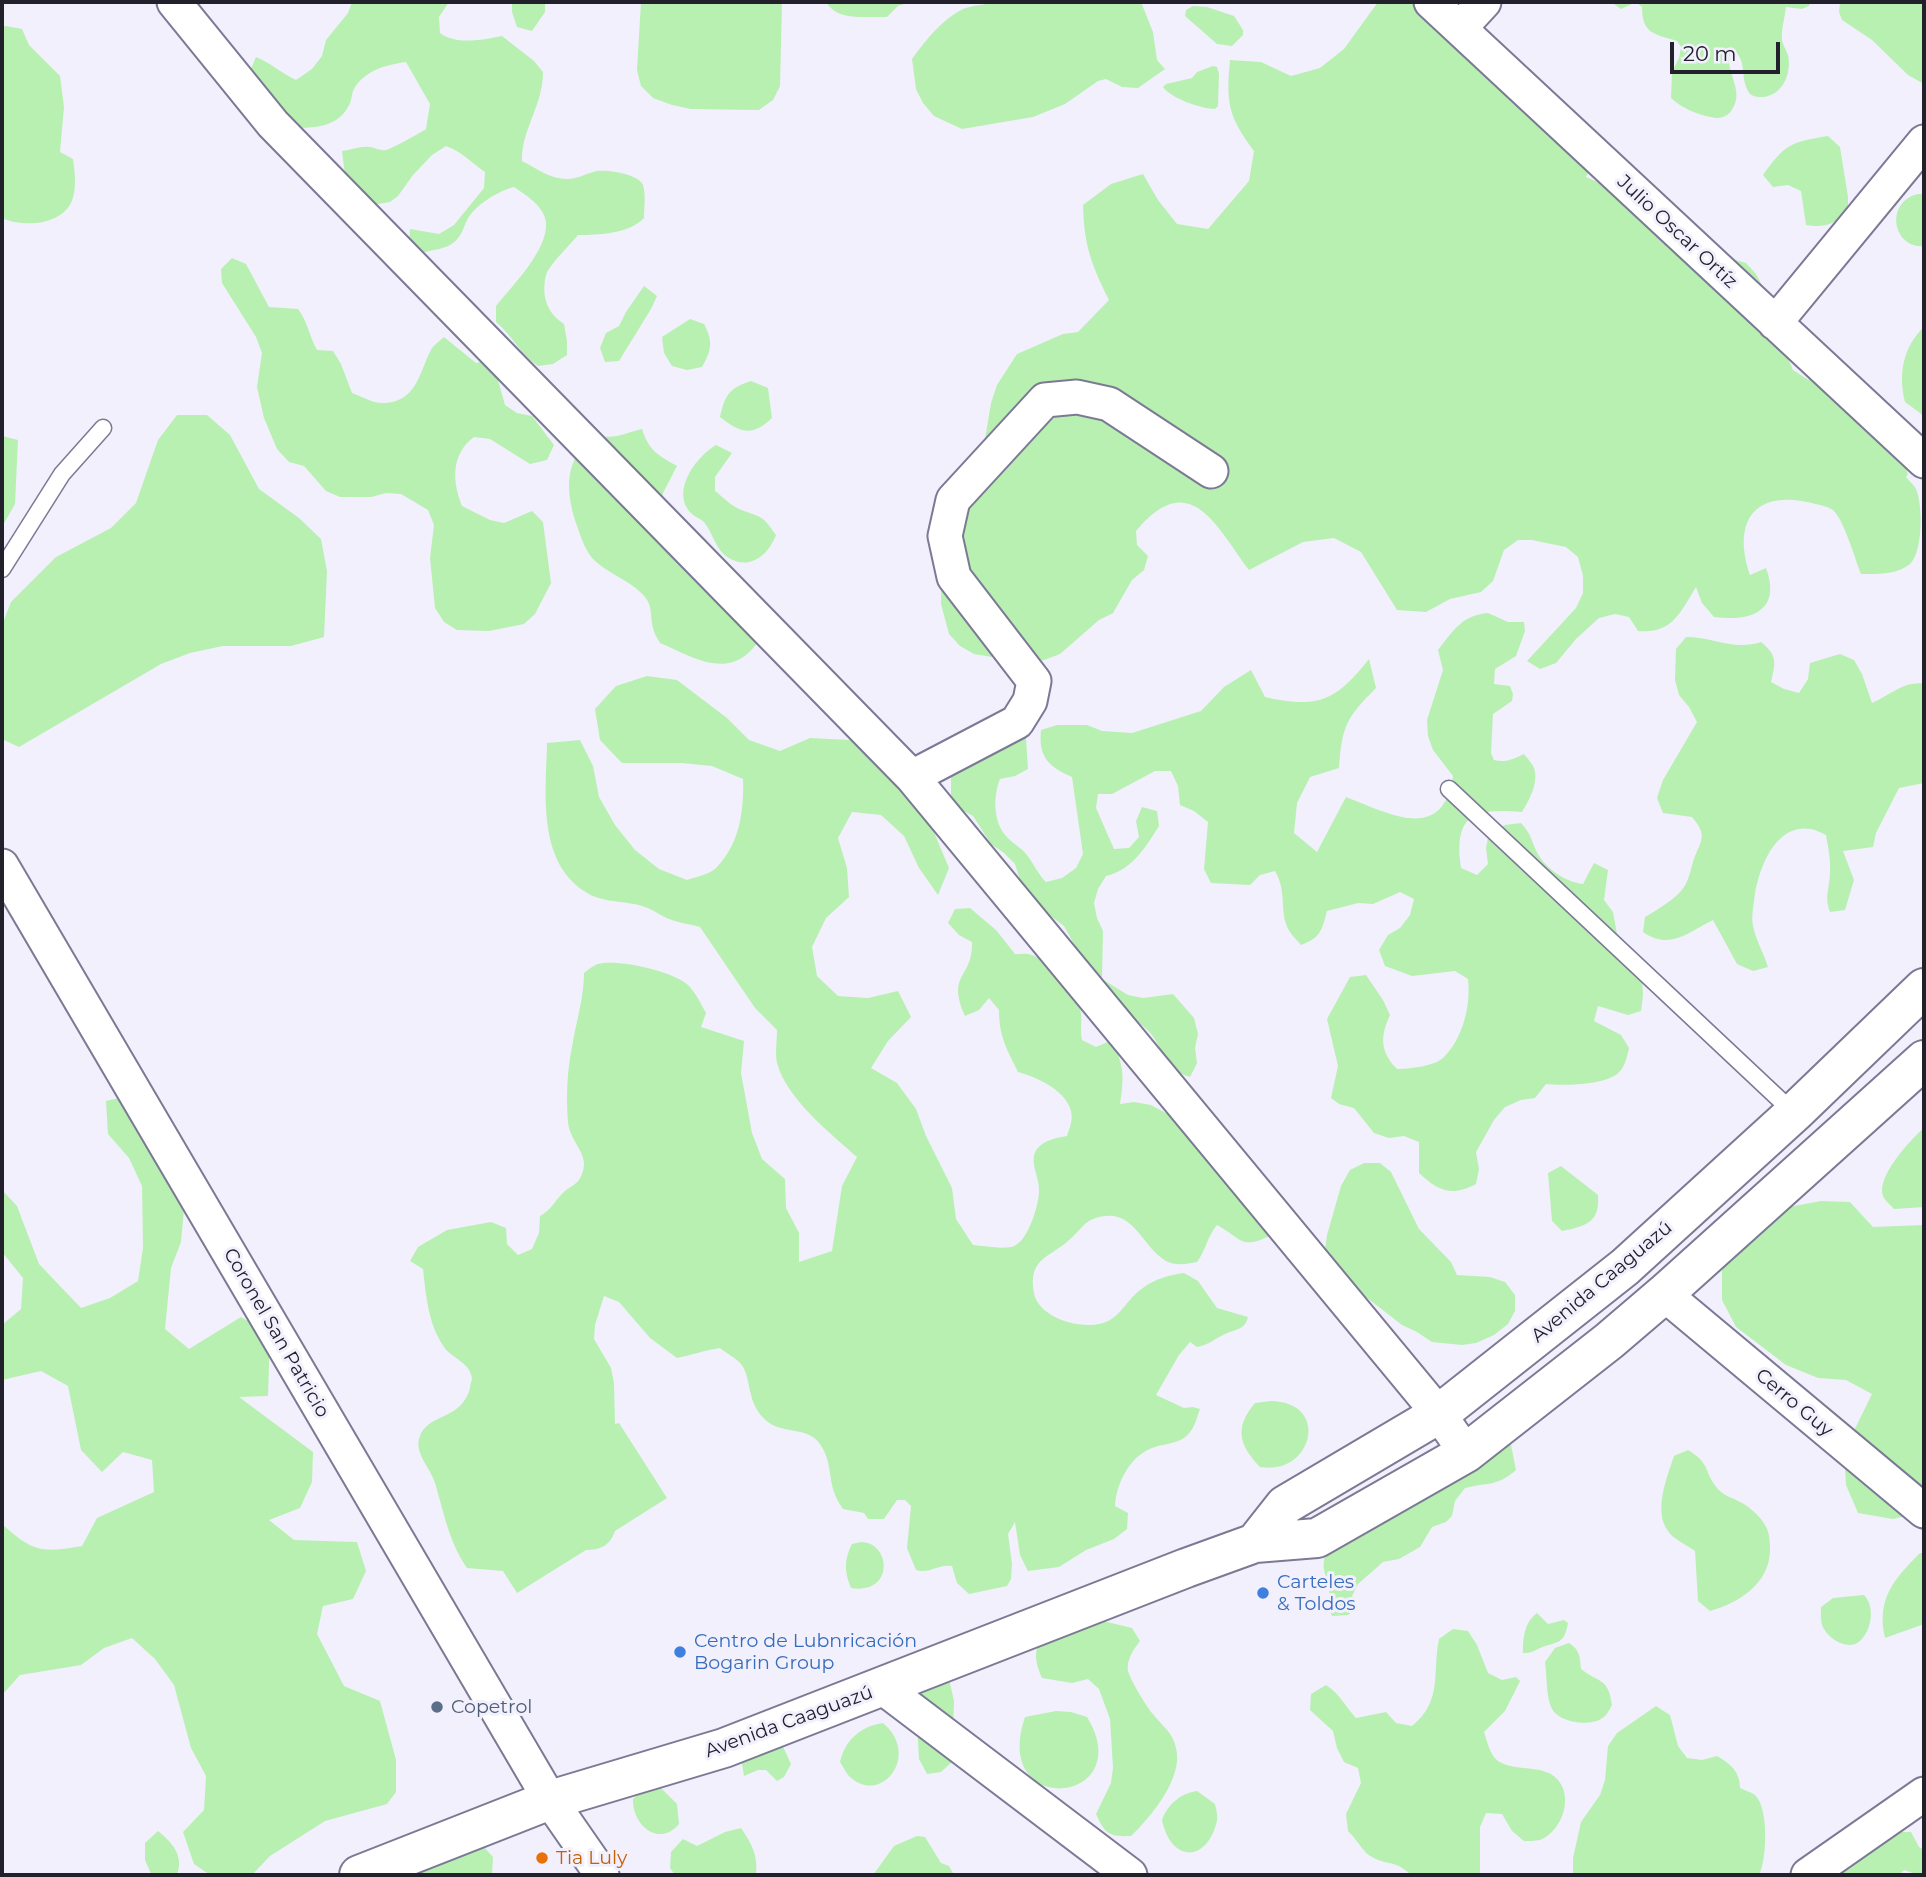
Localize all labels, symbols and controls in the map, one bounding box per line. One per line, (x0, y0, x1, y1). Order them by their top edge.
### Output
scale bar (1674, 28, 1784, 72)
text: 20 m (1683, 41, 1737, 66)
street label: Julio Oscar Ortíz (1612, 171, 1742, 293)
street label: Avenida Caaguazú (1527, 1216, 1677, 1348)
street label: Coronel San Patricio (218, 1244, 334, 1422)
street label: Cerro Guy (1751, 1364, 1837, 1442)
place label: Carteles & Toldos (1277, 1571, 1356, 1615)
marker: Carteles & Toldos (1255, 1585, 1271, 1601)
place label: Centro de Lubnricación Bogarin Group (694, 1630, 917, 1674)
marker: Centro de Lubnricación Bogarin Group (672, 1644, 688, 1660)
street label: Avenida Caaguazú (702, 1681, 876, 1763)
place label: Copetrol (451, 1696, 532, 1718)
marker: Copetrol (429, 1699, 445, 1715)
place label: Tia Luly (556, 1847, 627, 1869)
marker: Tia Luly (534, 1850, 550, 1866)

